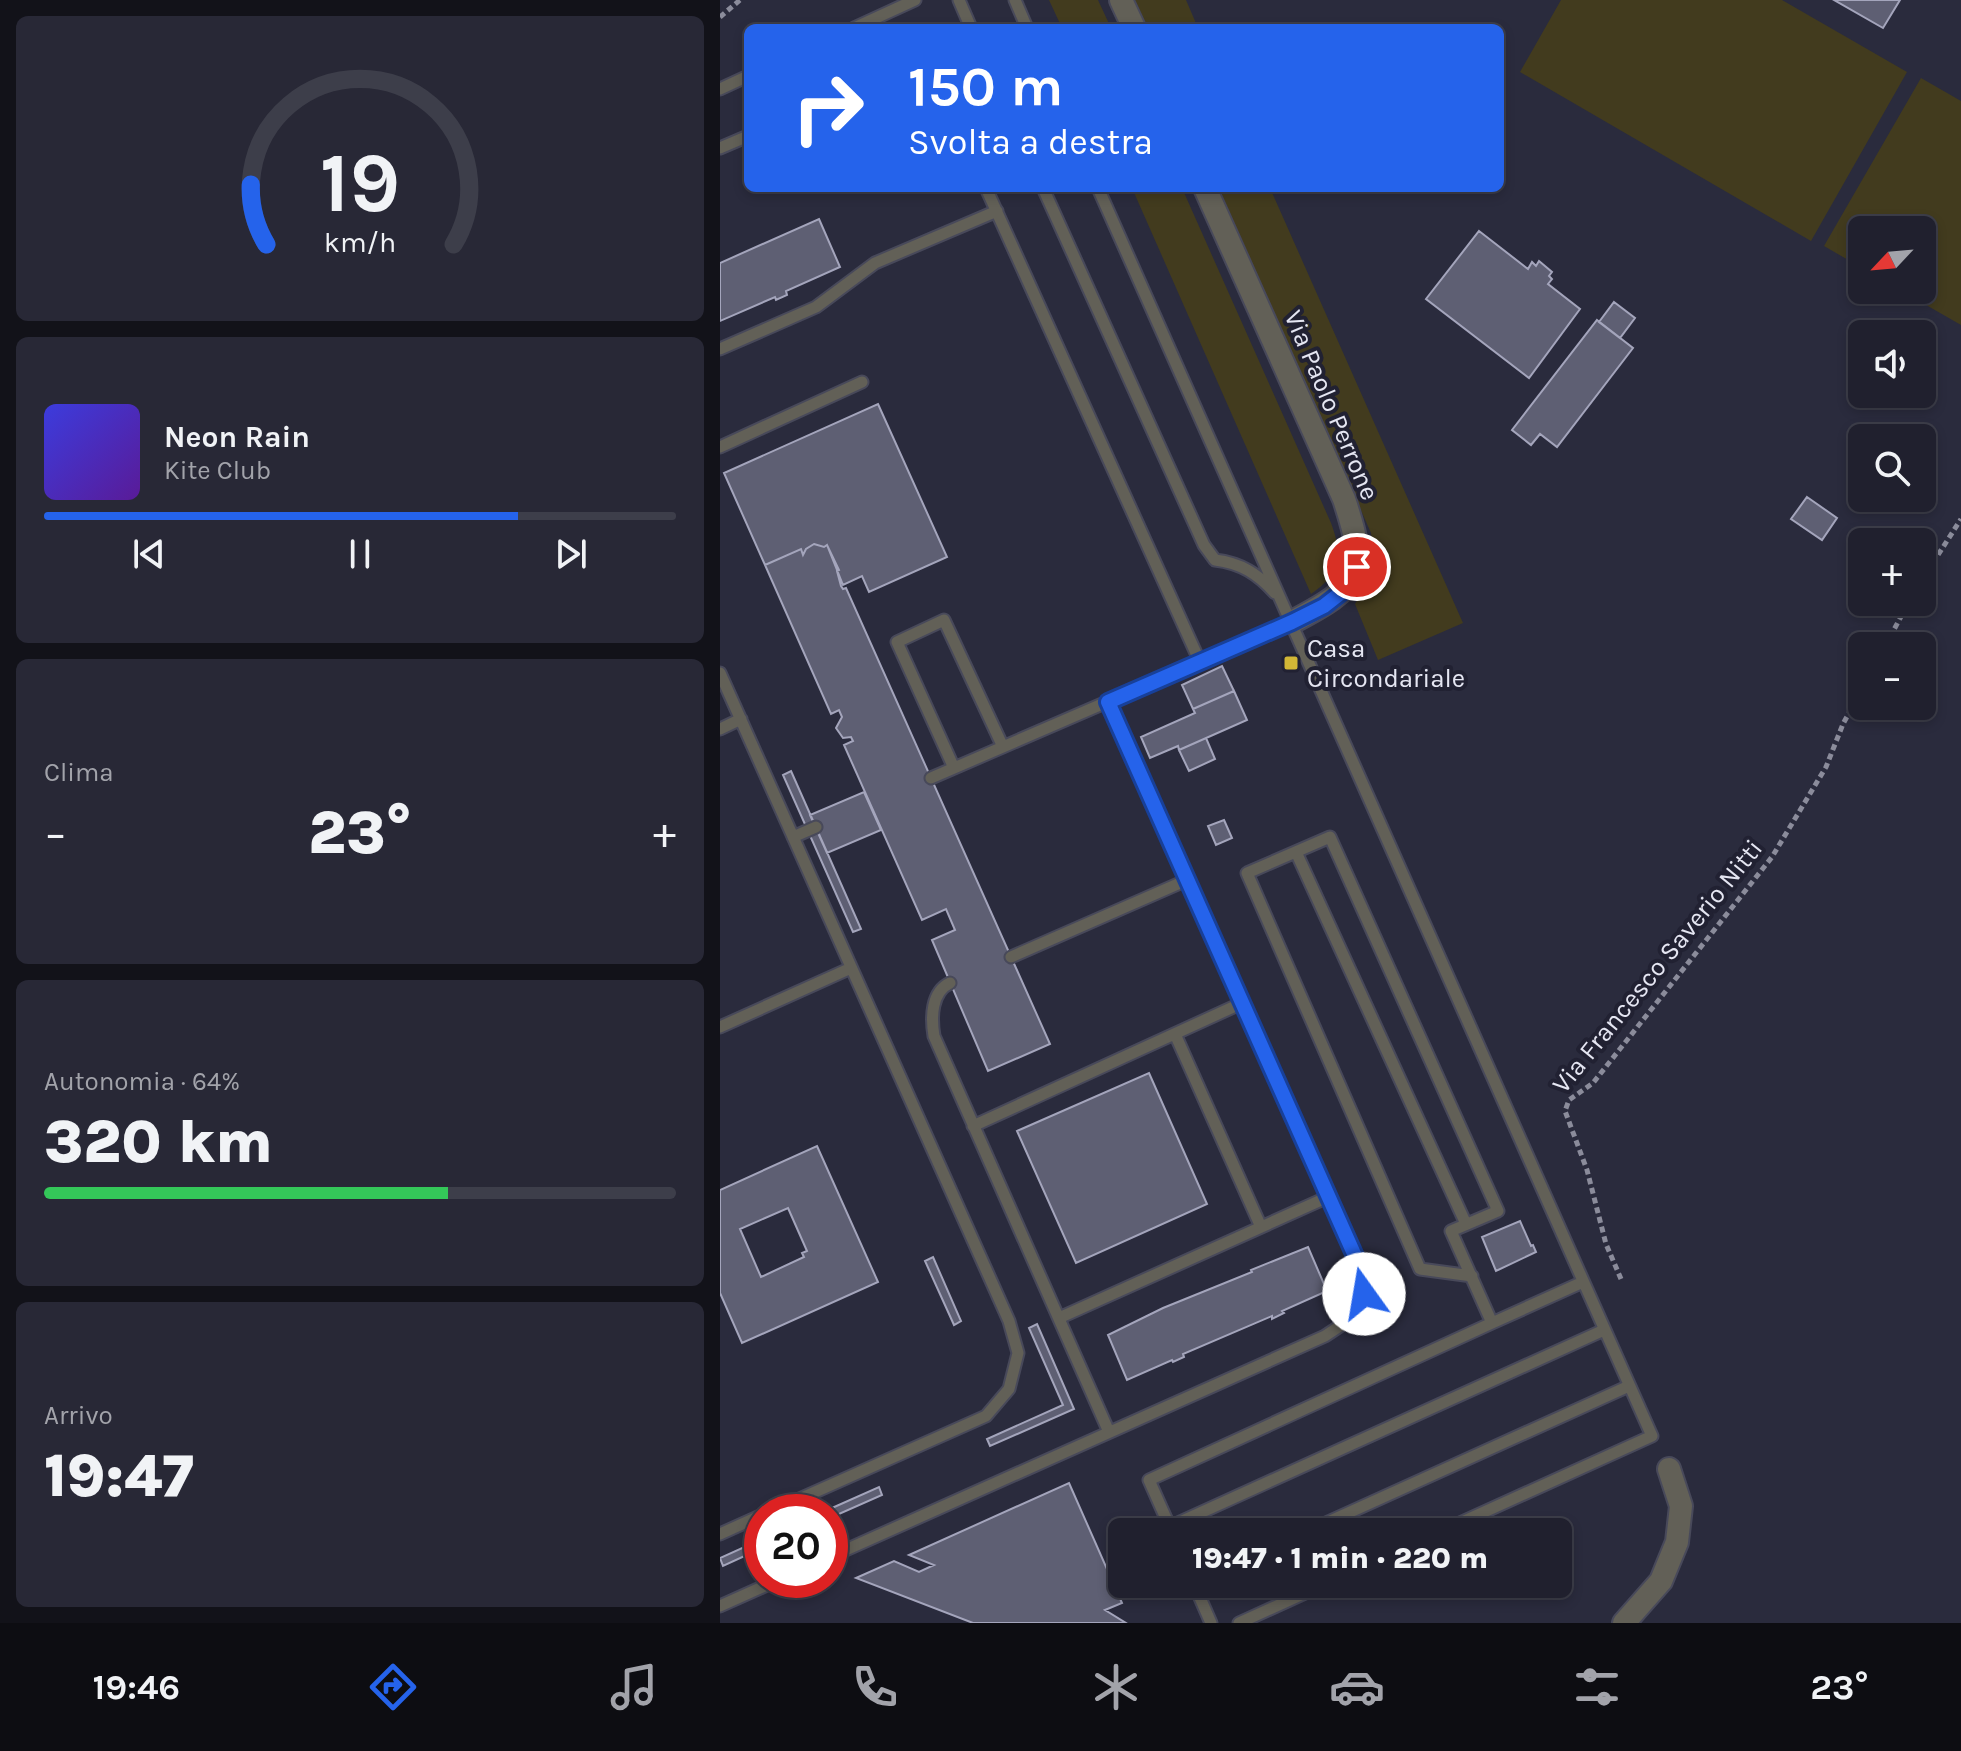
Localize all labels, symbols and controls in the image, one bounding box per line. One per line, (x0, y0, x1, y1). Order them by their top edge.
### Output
text: 150 m (908, 54, 1063, 119)
icon: right (776, 56, 880, 160)
text: Svolta a destra (908, 121, 1153, 163)
text: 19 (320, 134, 400, 231)
north arrow (1848, 216, 1936, 304)
map controls (1848, 216, 1936, 720)
text: km/h (324, 226, 396, 259)
street label: Via Paolo Perrone (1278, 306, 1386, 505)
button: sound (1848, 320, 1936, 408)
text: Neon Rain (164, 419, 310, 455)
button: search (1848, 424, 1936, 512)
text: Kite Club (164, 455, 271, 486)
button: + (1848, 528, 1936, 616)
icon: previous (127, 532, 171, 576)
icon: pause (338, 532, 382, 576)
icon: next (549, 532, 593, 576)
pin (1323, 533, 1391, 601)
icon: arrive (1335, 545, 1379, 589)
button: − (1848, 632, 1936, 720)
place label: Casa Circondariale (1307, 633, 1465, 694)
marker: Casa Circondariale (1282, 654, 1300, 672)
text: Clima (44, 757, 114, 788)
text: 23° (308, 798, 412, 868)
text: − (44, 808, 67, 859)
text: + (653, 808, 676, 859)
street label: Via Francesco Saverio Nitti (1546, 833, 1769, 1099)
text: Autonomia · 64% (44, 1066, 240, 1097)
text: 320 km (44, 1107, 273, 1177)
position arrow (1322, 1252, 1406, 1336)
text: Arrivo (44, 1400, 113, 1431)
text: 19:47 (44, 1441, 194, 1511)
speed limit sign: 20 (744, 1494, 848, 1598)
text: 19:47 · 1 min · 220 m (1192, 1540, 1488, 1576)
icon: directions (365, 1659, 421, 1715)
icon: music (606, 1659, 662, 1715)
icon: phone (847, 1659, 903, 1715)
icon: climate (1088, 1659, 1144, 1715)
icon: car (1329, 1659, 1385, 1715)
icon: filters (1569, 1659, 1625, 1715)
text: 19:46 (92, 1666, 180, 1708)
text: 23° (1810, 1666, 1869, 1708)

